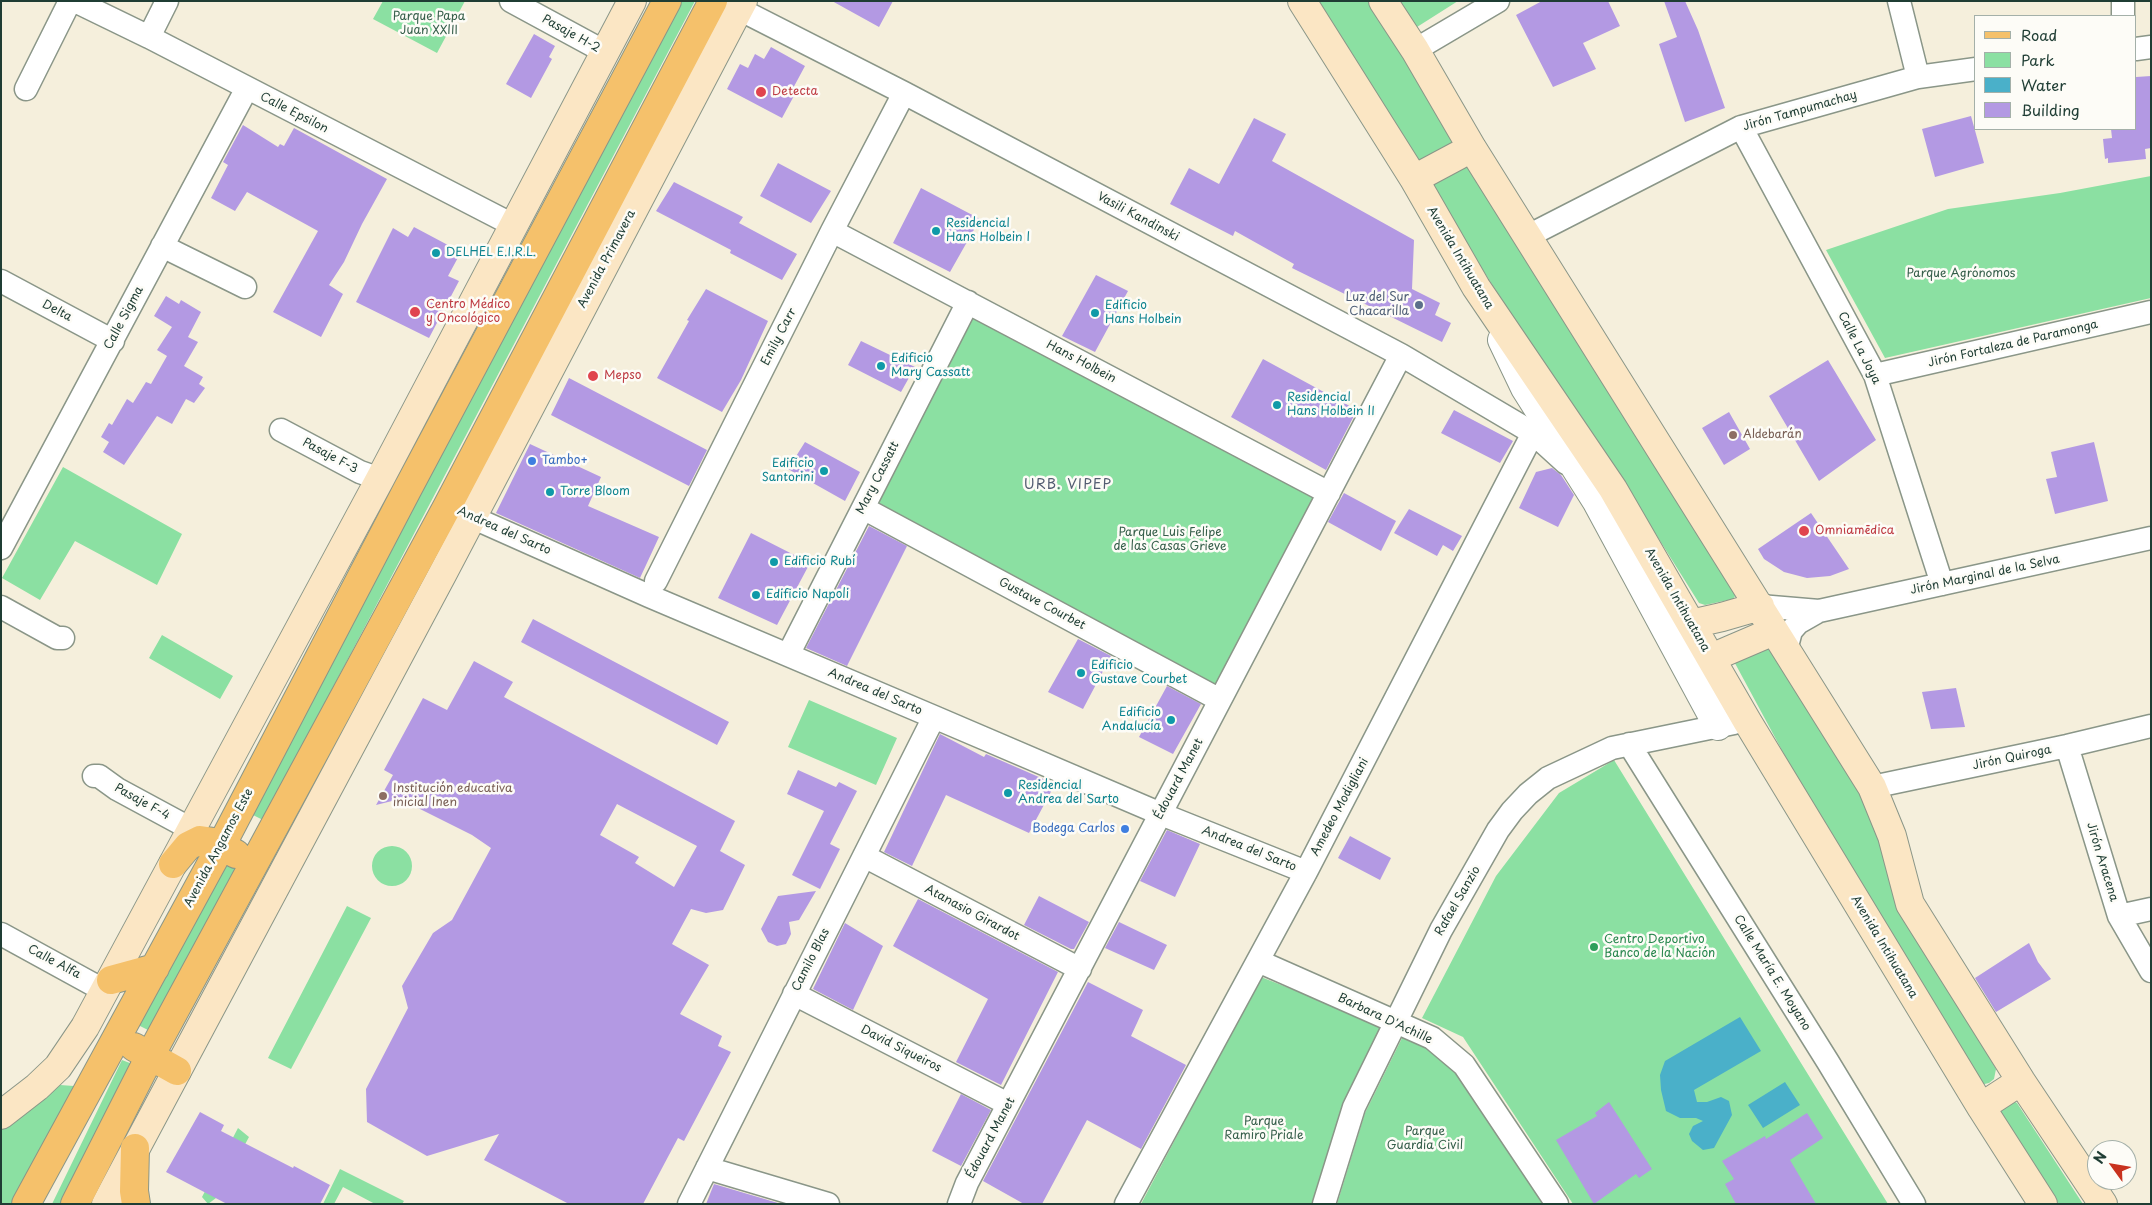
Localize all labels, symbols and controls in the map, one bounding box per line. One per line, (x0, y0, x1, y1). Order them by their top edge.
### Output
park label: Parque Papa Juan XXIII (393, 10, 465, 38)
street label: Pasaje H-2 (539, 12, 603, 56)
legend (1974, 15, 2137, 130)
text: Road (2021, 23, 2057, 46)
text: Park (2021, 48, 2055, 71)
text: Water (2021, 73, 2066, 96)
marker: Detecta (754, 85, 768, 99)
place label: Detecta (772, 85, 818, 99)
street label: Jirón Tampumachay (1741, 88, 1859, 134)
street label: Calle Epsilon (258, 90, 330, 136)
text: Building (2021, 98, 2080, 121)
street label: Vasili Kandinski (1095, 189, 1181, 245)
street label: Avenida Intihuatana (1424, 204, 1496, 312)
street label: Avenida Primavera (575, 207, 639, 311)
place label: Residencial Hans Holbein I (946, 217, 1030, 245)
marker: Residencial Hans Holbein I (930, 225, 942, 237)
place label: DELHEL E.I.R.L. (446, 246, 536, 260)
marker: DELHEL E.I.R.L. (430, 247, 442, 259)
park label: Parque Agrónomos (1907, 267, 2015, 281)
street label: Calle Sigma (101, 284, 147, 352)
place label: Luz del Sur Chacarilla (1345, 291, 1409, 319)
street label: Delta (40, 297, 74, 325)
place label: Centro Médico y Oncológico (426, 298, 510, 326)
place label: Edificio Hans Holbein (1105, 299, 1182, 327)
marker: Luz del Sur Chacarilla (1413, 299, 1425, 311)
marker: Centro Médico y Oncológico (408, 305, 422, 319)
street label: Emily Carr (758, 306, 800, 368)
marker: Edificio Hans Holbein (1089, 307, 1101, 319)
street label: Calle La Joya (1835, 309, 1883, 387)
street label: Jirón Fortaleza de Paramonga (1927, 317, 2099, 371)
street label: Hans Holbein (1044, 338, 1118, 386)
place label: Edificio Mary Cassatt (891, 352, 971, 380)
marker: Edificio Mary Cassatt (875, 360, 887, 372)
marker: Mepso (586, 369, 600, 383)
place label: Mepso (604, 369, 641, 383)
place label: Residencial Hans Holbein II (1287, 391, 1375, 419)
marker: Residencial Hans Holbein II (1271, 399, 1283, 411)
place label: Aldebarán (1743, 428, 1802, 442)
marker: Aldebarán (1727, 429, 1739, 441)
street label: Pasaje F-3 (300, 435, 360, 477)
street label: Mary Cassatt (854, 439, 902, 517)
place label: Tambo+ (542, 454, 588, 468)
marker: Tambo+ (526, 455, 538, 467)
place label: Edificio Santorini (762, 457, 814, 485)
marker: Edificio Santorini (818, 465, 830, 477)
district label: URB. VIPEP (1023, 477, 1113, 493)
place label: Torre Bloom (560, 485, 630, 499)
marker: Torre Bloom (544, 486, 556, 498)
street label: Andrea del Sarto (455, 504, 553, 558)
marker: Omniamēdica (1797, 524, 1811, 538)
place label: Omniamēdica (1815, 524, 1894, 538)
park label: Parque Luis Felipe de las Casas Grieve (1113, 526, 1227, 554)
street label: Avenida Intihuatana (1641, 546, 1713, 654)
street label: Jirón Marginal de la Selva (1909, 552, 2061, 598)
place label: Edificio Rubí (784, 555, 855, 569)
marker: Edificio Rubí (768, 556, 780, 568)
street label: Gustave Courbet (996, 575, 1088, 633)
place label: Edificio Napoli (766, 588, 849, 602)
marker: Edificio Napoli (750, 589, 762, 601)
place label: Edificio Gustave Courbet (1091, 659, 1187, 687)
street label: Andrea del Sarto (826, 666, 924, 718)
marker: Edificio Gustave Courbet (1075, 667, 1087, 679)
place label: Edificio Andalucía (1102, 706, 1161, 734)
marker: Edificio Andalucía (1165, 714, 1177, 726)
street label: Édouard Manet (1152, 736, 1206, 822)
street label: Jirón Quiroga (1971, 743, 2053, 773)
street label: Amedeo Modigliani (1308, 755, 1372, 859)
place label: Residencial Andrea del Sarto (1018, 779, 1119, 807)
street label: Pasaje F-4 (112, 781, 172, 823)
place label: Institución educativa inicial Inen (393, 782, 513, 810)
street label: Avenida Angamos Este (182, 786, 256, 910)
marker: Residencial Andrea del Sarto (1002, 787, 1014, 799)
marker: Institución educativa inicial Inen (377, 790, 389, 802)
street label: Jirón Aracena (2083, 821, 2121, 903)
place label: Bodega Carlos (1032, 822, 1115, 836)
marker: Bodega Carlos (1119, 823, 1131, 835)
street label: Andrea del Sarto (1200, 823, 1298, 875)
street label: Rafael Sanzio (1432, 864, 1484, 938)
street label: Atanasio Girardot (922, 882, 1022, 944)
street label: Avenida Intihuatana (1848, 893, 1920, 1001)
street label: Calle María E. Moyano (1730, 913, 1814, 1033)
street label: Camilo Blas (789, 926, 833, 994)
place label: Centro Deportivo Banco de la Nación (1604, 933, 1715, 961)
marker: Centro Deportivo Banco de la Nación (1588, 941, 1600, 953)
street label: Calle Alfa (25, 942, 83, 982)
street label: Barbara D'Achille (1335, 991, 1435, 1047)
street label: David Siqueiros (858, 1022, 944, 1076)
street label: Édouard Manet (964, 1095, 1018, 1181)
park label: Parque Ramiro Priale (1224, 1115, 1304, 1143)
park label: Parque Guardia Civil (1387, 1125, 1463, 1153)
north arrow (2087, 1140, 2137, 1190)
text: N (2088, 1147, 2112, 1168)

